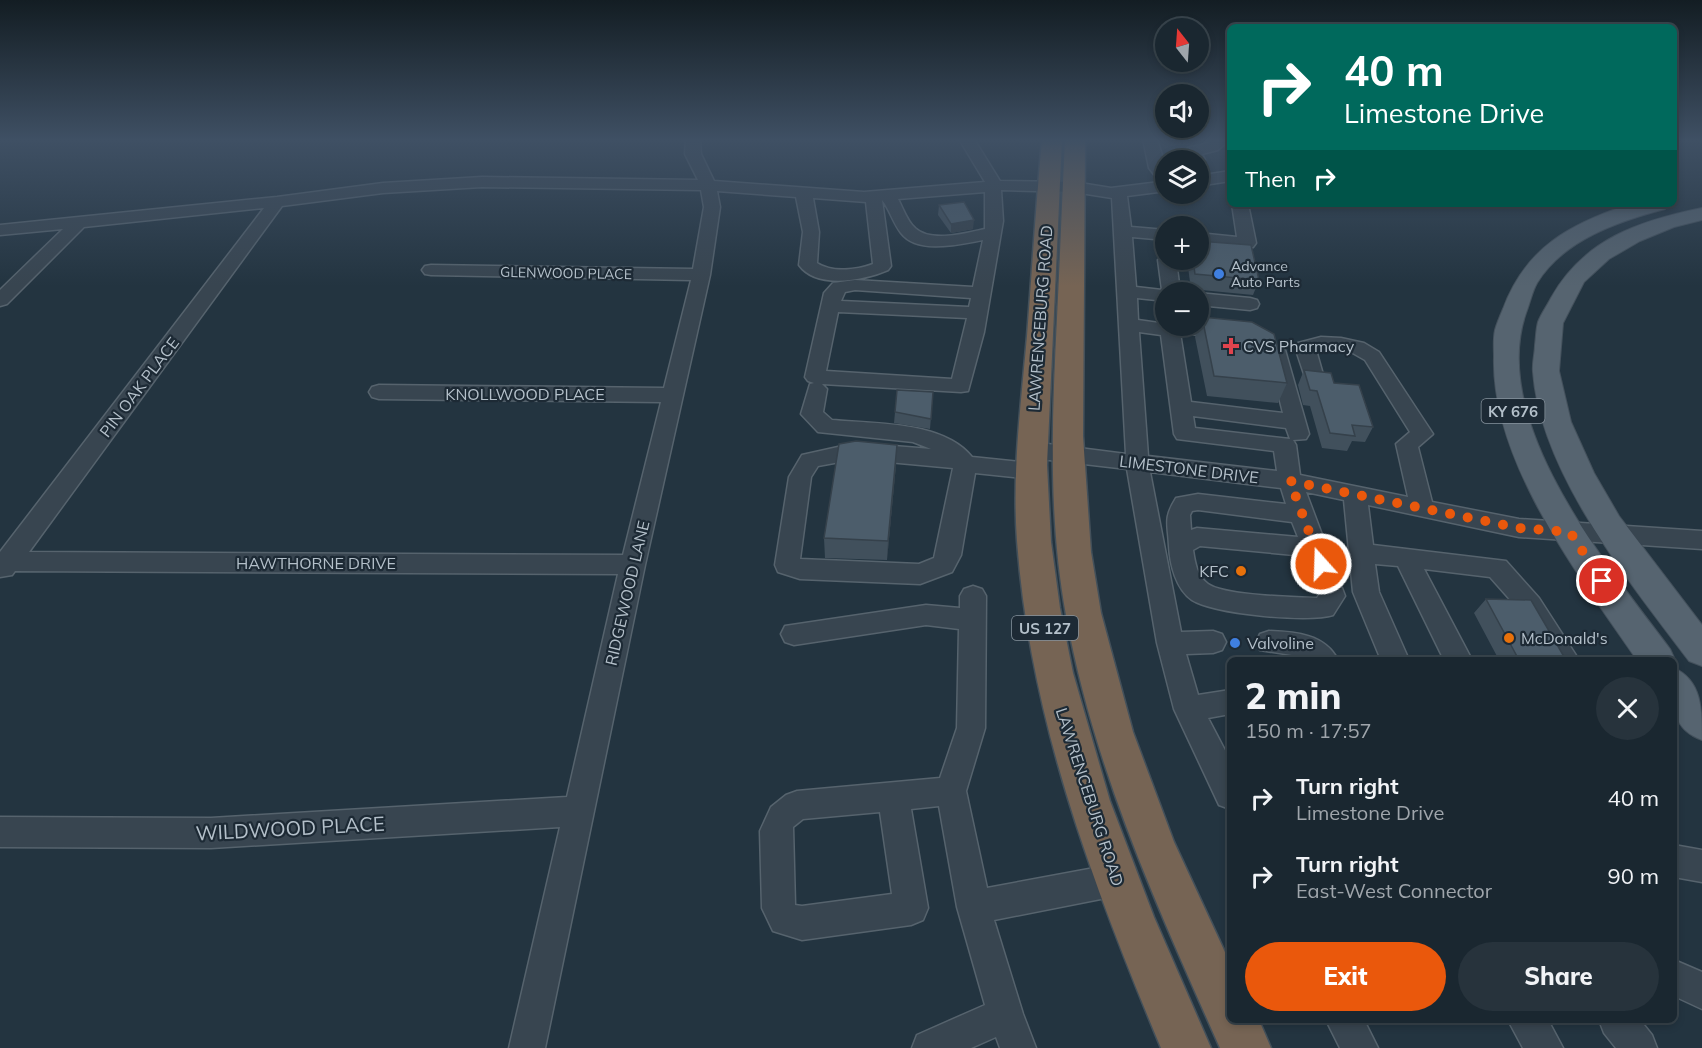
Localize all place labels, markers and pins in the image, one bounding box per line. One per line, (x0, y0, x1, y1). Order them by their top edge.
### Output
place label: Advance Auto Parts (1231, 257, 1300, 291)
marker: Advance Auto Parts (1212, 267, 1226, 281)
place label: CVS Pharmacy (1243, 336, 1355, 356)
marker: CVS Pharmacy (1224, 339, 1238, 353)
pin (1576, 555, 1627, 606)
place label: KFC (1199, 561, 1229, 581)
marker: KFC (1234, 564, 1248, 578)
place label: McDonald's (1521, 628, 1608, 648)
marker: McDonald's (1502, 631, 1516, 645)
place label: Valvoline (1247, 633, 1314, 653)
marker: Valvoline (1228, 636, 1242, 650)

